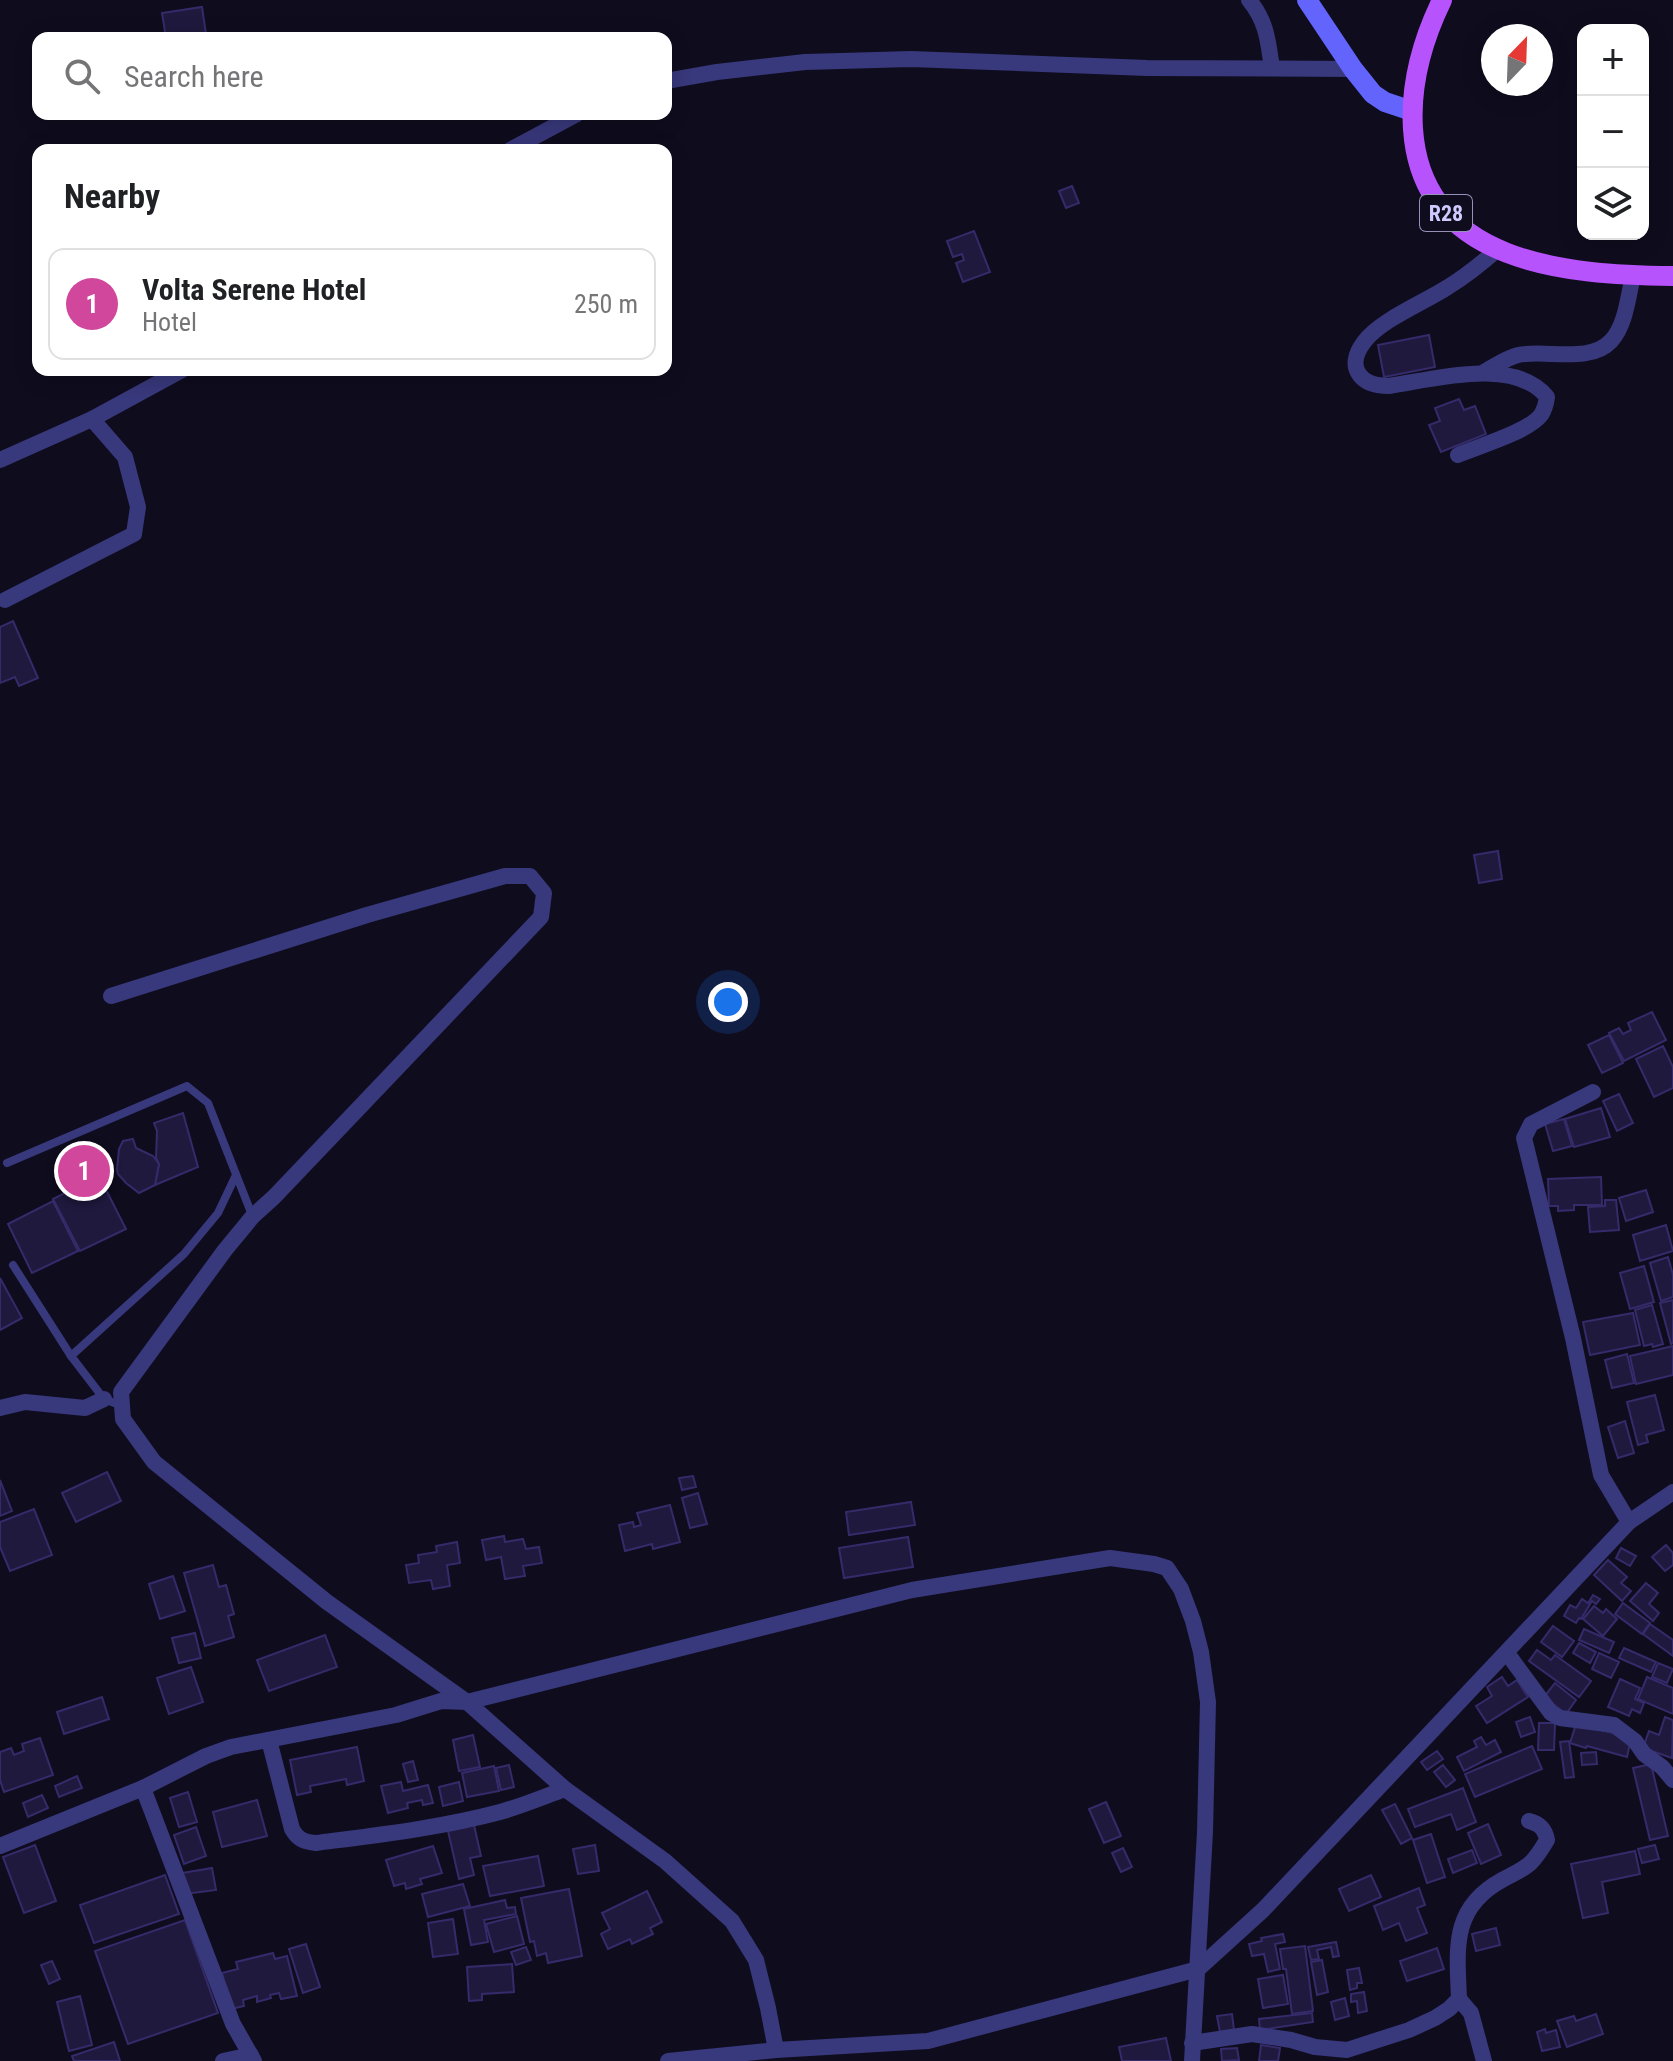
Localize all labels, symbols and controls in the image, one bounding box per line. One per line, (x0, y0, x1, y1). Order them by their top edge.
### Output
north arrow (1481, 24, 1553, 96)
map controls (1577, 24, 1649, 240)
button: + (1577, 24, 1649, 96)
search box (32, 32, 672, 120)
icon: search (60, 54, 104, 98)
text: Search here (124, 59, 264, 94)
button: − (1577, 96, 1649, 168)
button: layers (1577, 168, 1649, 240)
text: Nearby (64, 176, 160, 216)
road number: R28 (1420, 195, 1472, 231)
text: Volta Serene Hotel (142, 272, 366, 307)
text: 1 (85, 289, 99, 319)
text: 250 m (574, 289, 638, 319)
text: Hotel (142, 307, 197, 337)
your location (708, 982, 748, 1022)
pin: 1 (58, 1141, 110, 1201)

